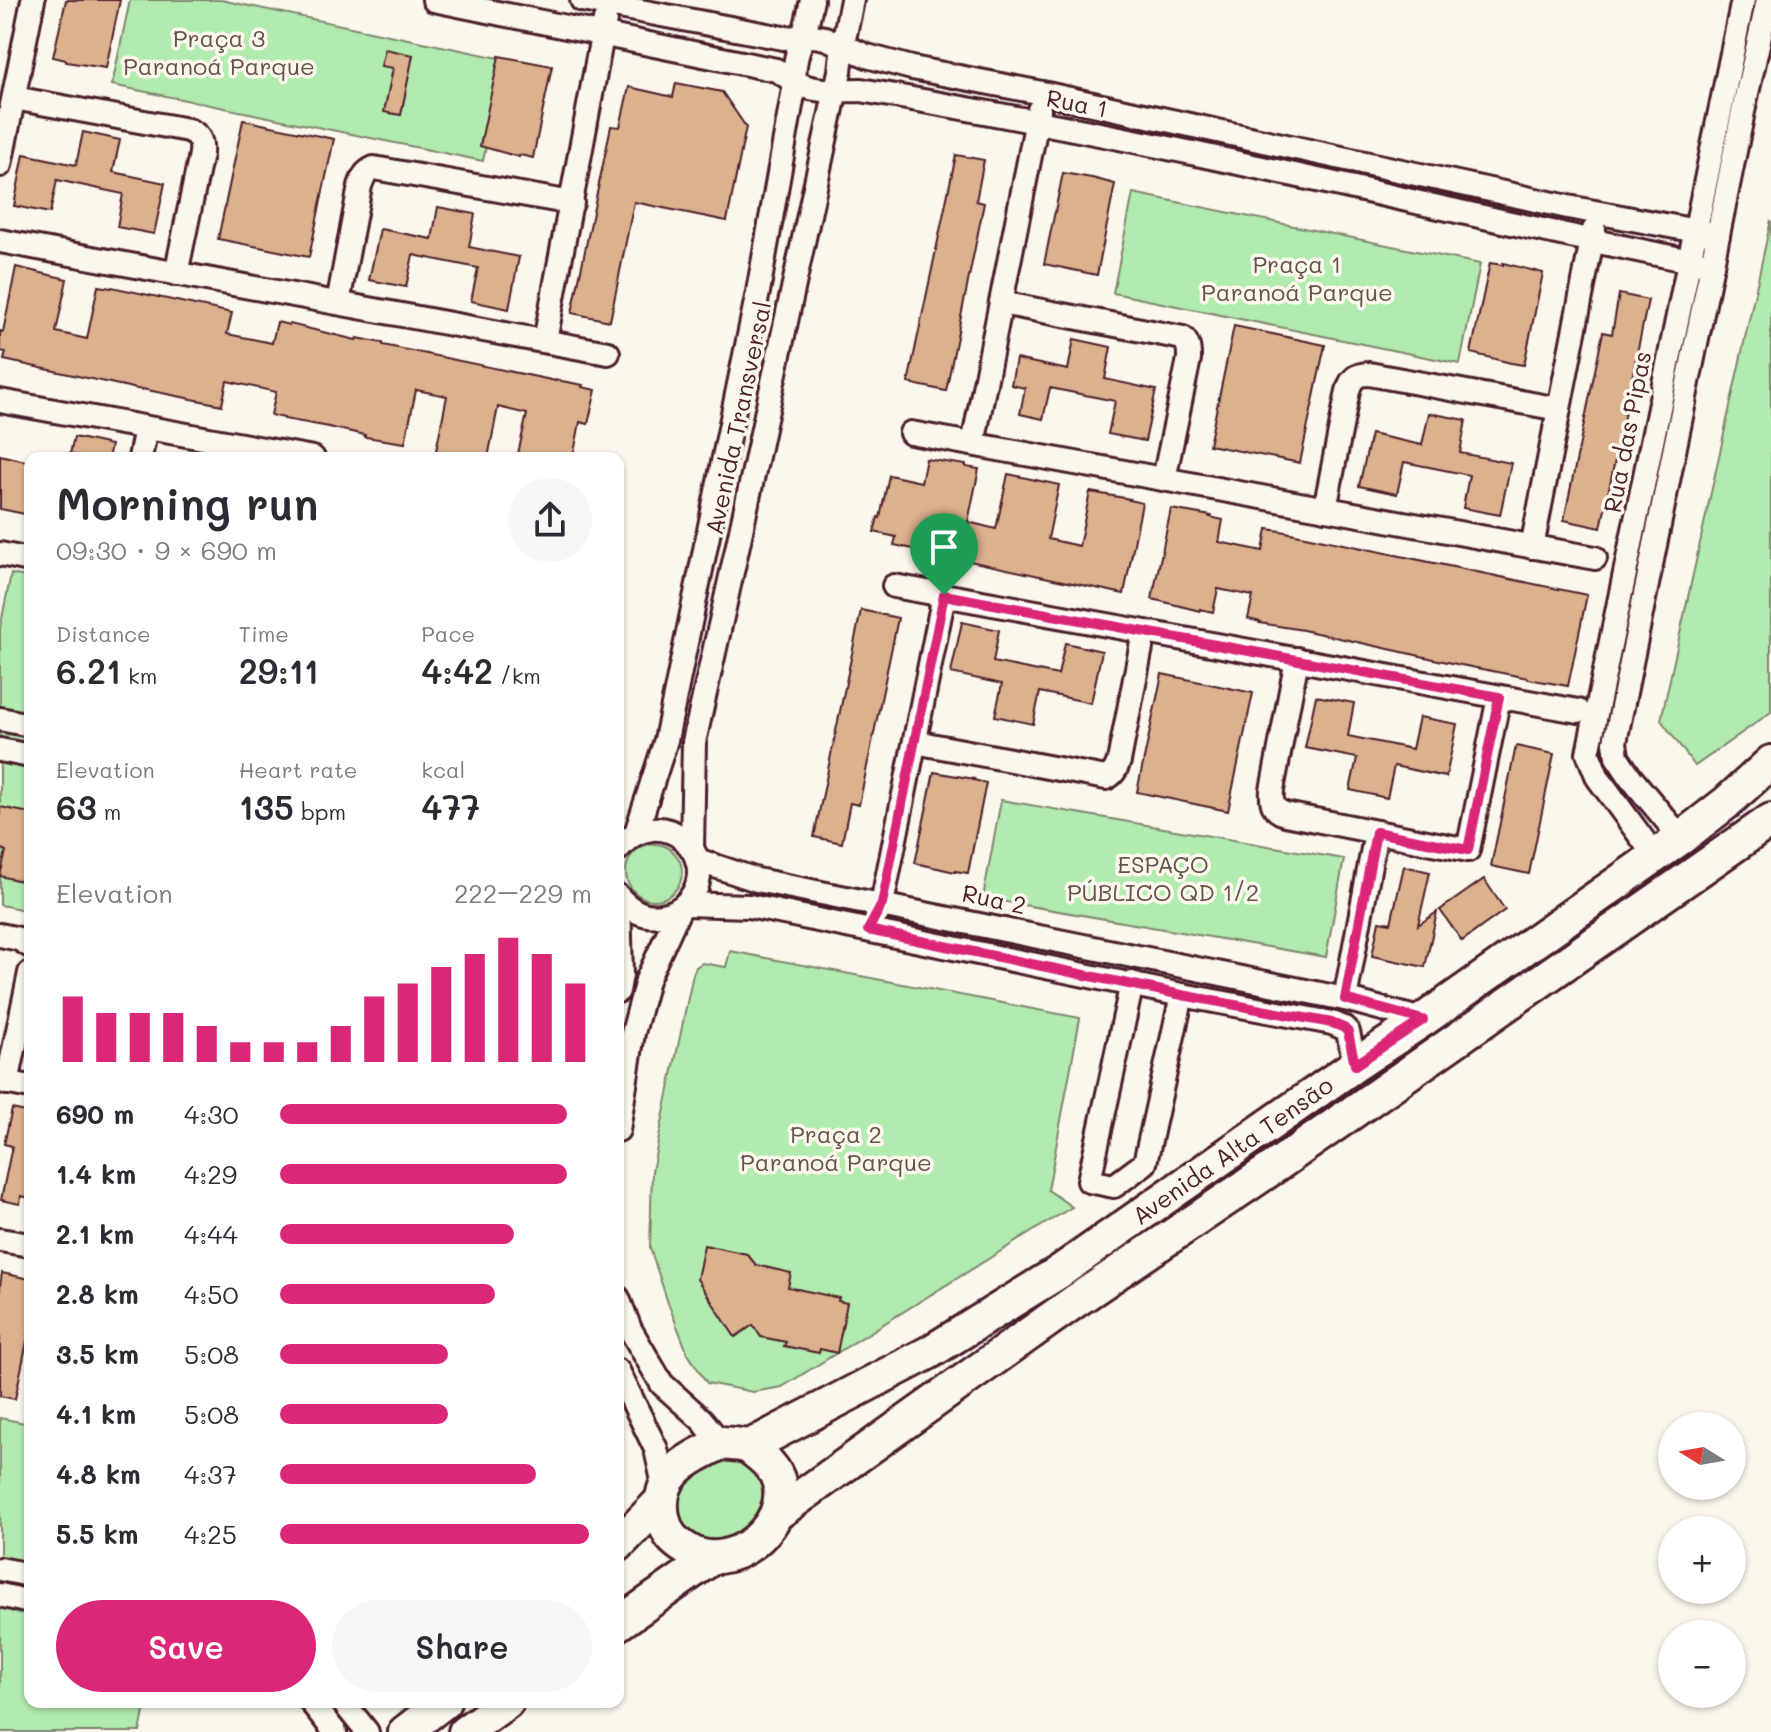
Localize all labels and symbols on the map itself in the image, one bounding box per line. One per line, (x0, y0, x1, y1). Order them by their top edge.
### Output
park label: Praça 3 Paranoá Parque (123, 22, 315, 81)
street label: Rua 1 (1044, 81, 1111, 124)
park label: Praça 1 Paranoá Parque (1201, 248, 1393, 307)
street label: Avenida Transversal (698, 298, 777, 537)
street label: Rua das Pipas (1596, 348, 1657, 515)
pin (910, 513, 978, 595)
park label: ESPAÇO PÚBLICO QD 1/2 (1067, 848, 1259, 907)
street label: Rua 2 (960, 877, 1029, 920)
street label: Avenida Alta Tensão (1126, 1069, 1339, 1231)
park label: Praça 2 Paranoá Parque (740, 1118, 932, 1177)
north arrow (1658, 1412, 1746, 1500)

